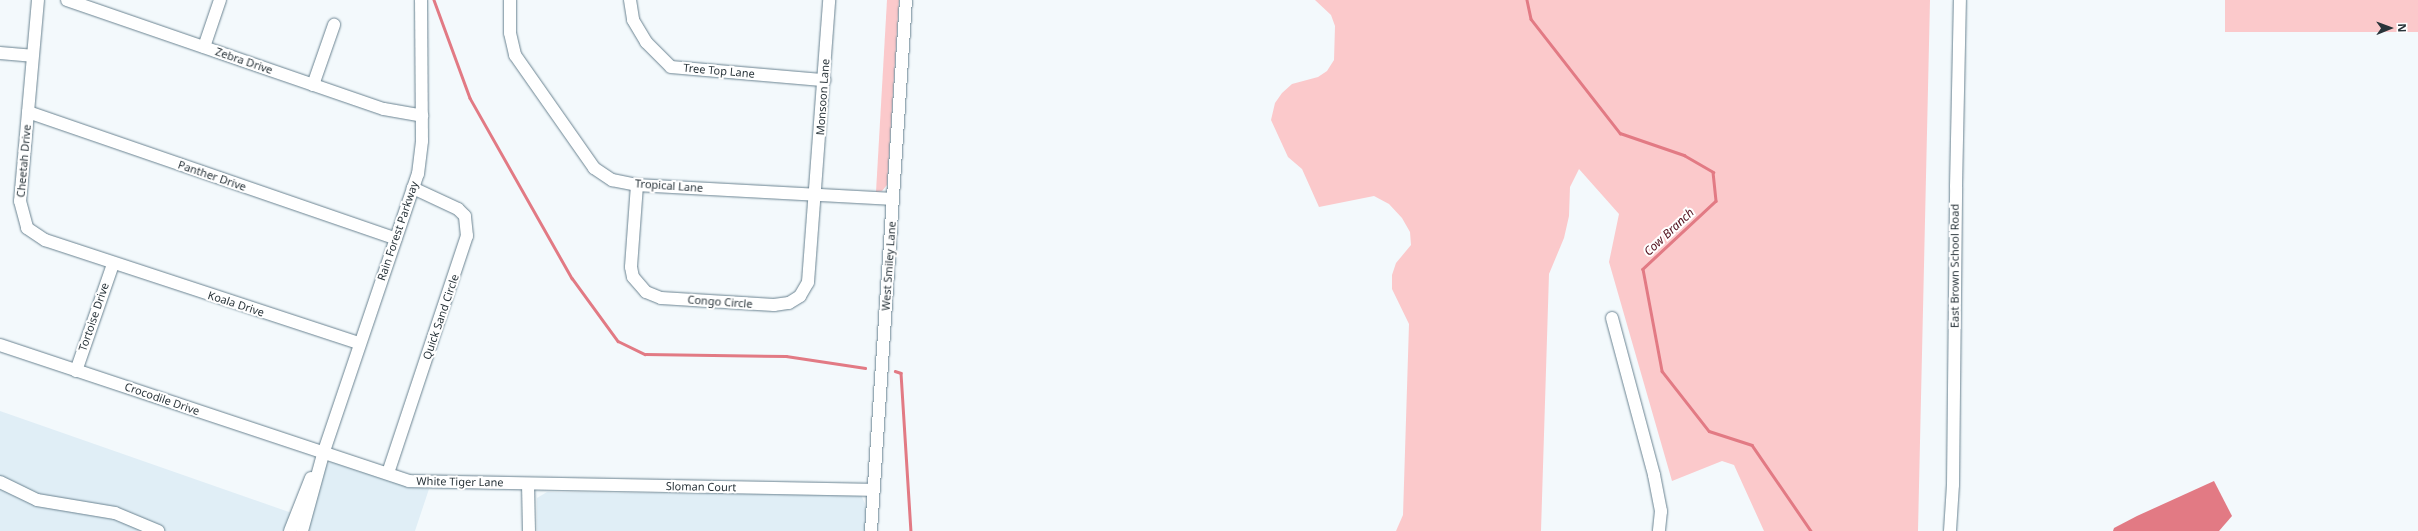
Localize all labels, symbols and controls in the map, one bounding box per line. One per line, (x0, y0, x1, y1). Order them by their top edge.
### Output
north arrow (2370, 8, 2410, 48)
text: N (2395, 23, 2410, 32)
street label: Zebra Drive (214, 45, 274, 77)
street label: Monsoon Lane (814, 58, 832, 136)
street label: Tree Top Lane (683, 61, 755, 81)
street label: Cheetah Drive (14, 124, 34, 198)
street label: Panther Drive (176, 158, 248, 194)
street label: Tropical Lane (635, 177, 703, 195)
street label: Rain Forest Parkway (375, 180, 421, 282)
street label: East Brown School Road (1948, 204, 1962, 328)
water label: Cow Branch (1641, 205, 1697, 259)
street label: West Smiley Lane (879, 221, 899, 311)
street label: Quick Sand Circle (420, 273, 462, 361)
street label: Tortoise Drive (76, 281, 112, 353)
street label: Koala Drive (206, 289, 266, 319)
street label: Congo Circle (687, 293, 753, 311)
street label: Crocodile Drive (123, 380, 201, 418)
street label: White Tiger Lane (416, 475, 504, 489)
street label: Sloman Court (666, 480, 736, 494)

